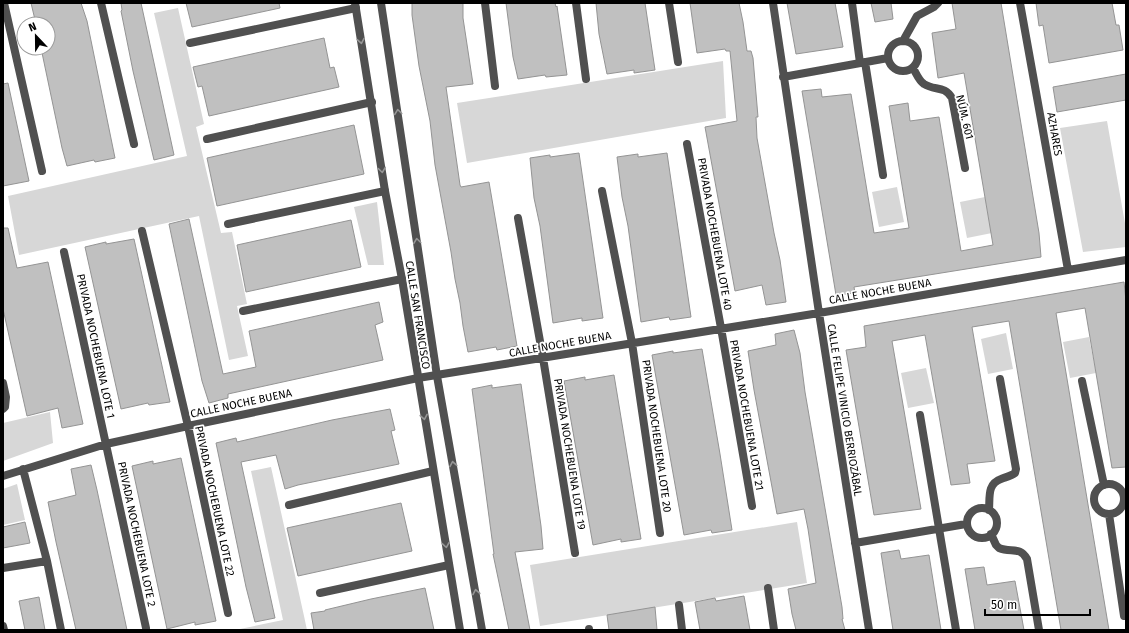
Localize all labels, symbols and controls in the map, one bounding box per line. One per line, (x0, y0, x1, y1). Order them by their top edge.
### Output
north arrow (16, 16, 56, 56)
text: N (27, 20, 38, 35)
one-way arrow (357, 38, 365, 45)
street label: NÚM. 601 (953, 93, 977, 141)
one-way arrow (394, 109, 403, 115)
street label: AZHARES (1044, 111, 1065, 157)
street label: PRIVADA NOCHEBUENA LOTE 40 (695, 157, 734, 311)
one-way arrow (377, 167, 386, 173)
one-way arrow (413, 238, 422, 244)
street label: CALLE SAN FRANCISCO (403, 260, 433, 370)
street label: PRIVADA NOCHEBUENA LOTE 1 (74, 273, 117, 420)
street label: CALLE NOCHE BUENA (828, 276, 933, 307)
street label: CALLE FELIPE VINICIO BERRIOZÁBAL (824, 323, 866, 498)
street label: CALLE NOCHE BUENA (508, 329, 613, 360)
street label: PRIVADA NOCHEBUENA LOTE 21 (727, 339, 766, 491)
street label: PRIVADA NOCHEBUENA LOTE 20 (639, 359, 674, 513)
street label: PRIVADA NOCHEBUENA LOTE 19 (551, 377, 588, 531)
street label: CALLE NOCHE BUENA (189, 386, 294, 421)
one-way arrow (419, 414, 428, 420)
street label: PRIVADA NOCHEBUENA LOTE 22 (192, 425, 237, 578)
street label: PRIVADA NOCHEBUENA LOTE 2 (115, 460, 158, 608)
one-way arrow (449, 461, 457, 467)
one-way arrow (441, 542, 450, 548)
one-way arrow (472, 589, 480, 595)
scale bar (985, 591, 1090, 617)
text: 50 m (991, 598, 1017, 612)

